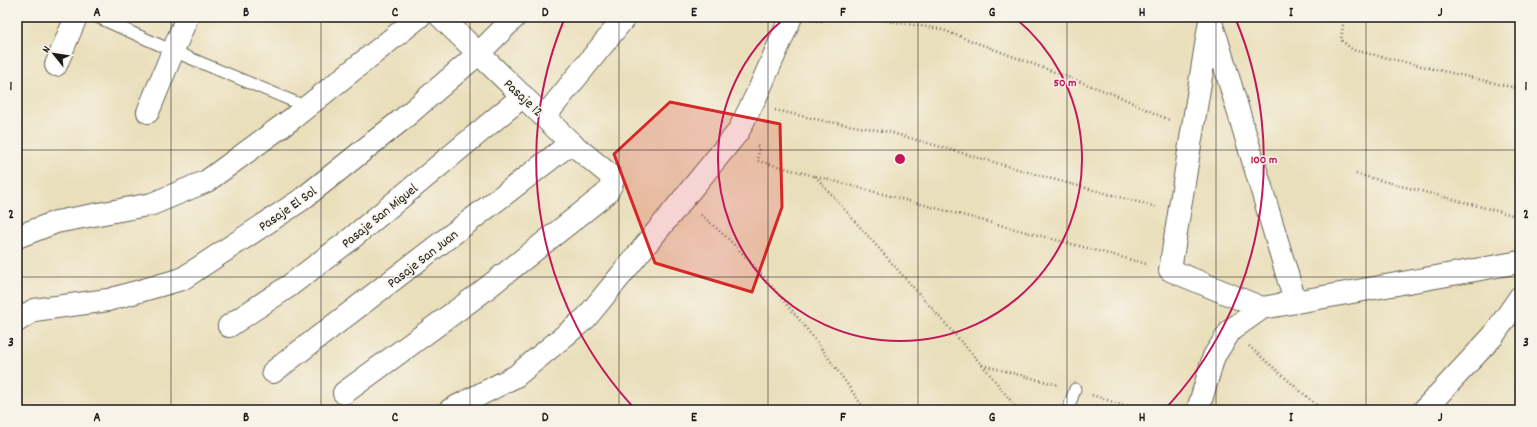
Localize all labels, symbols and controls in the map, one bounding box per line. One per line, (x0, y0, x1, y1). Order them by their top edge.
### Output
text: A (93, 4, 101, 23)
text: B (243, 4, 249, 23)
text: C (392, 4, 399, 23)
text: D (542, 4, 549, 23)
text: E (691, 4, 698, 23)
text: F (840, 4, 846, 23)
text: G (989, 4, 996, 23)
text: H (1139, 4, 1146, 23)
text: I (1289, 4, 1294, 23)
text: J (1438, 4, 1443, 23)
north arrow (34, 34, 74, 74)
text: N (39, 43, 56, 56)
street label: Pasaje 12 (498, 75, 547, 122)
text: 50 m (1053, 75, 1077, 92)
text: 1 (10, 78, 13, 97)
text: 1 (1525, 78, 1528, 97)
centre of rings (893, 152, 907, 166)
text: 100 m (1251, 152, 1277, 169)
street label: Pasaje San Miguel (338, 179, 423, 254)
street label: Pasaje El Sol (255, 182, 322, 237)
text: 2 (8, 206, 14, 225)
text: 2 (1523, 206, 1529, 225)
street label: Pasaje San Juan (384, 226, 463, 294)
text: 3 (8, 334, 14, 353)
text: 3 (1523, 334, 1529, 353)
text: A (93, 409, 101, 427)
text: B (243, 409, 249, 427)
text: C (392, 409, 399, 427)
text: D (542, 409, 549, 427)
text: E (691, 409, 698, 427)
text: F (840, 409, 846, 427)
text: G (989, 409, 996, 427)
text: H (1139, 409, 1146, 427)
text: I (1289, 409, 1294, 427)
text: J (1438, 409, 1443, 427)

